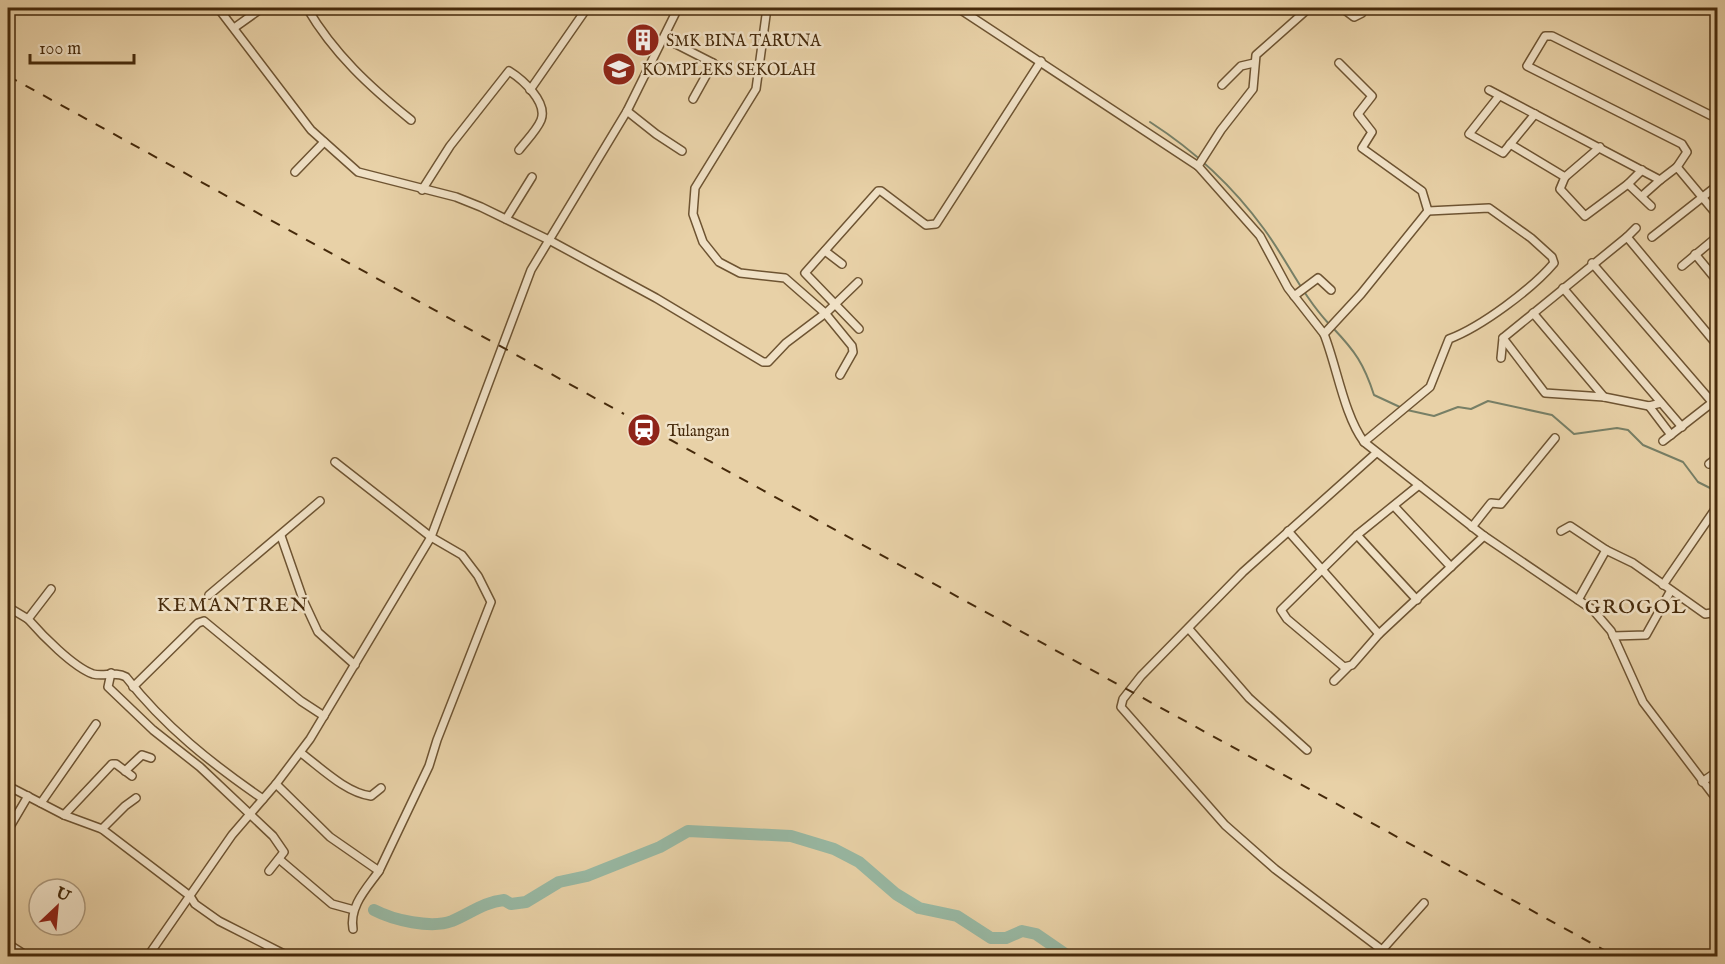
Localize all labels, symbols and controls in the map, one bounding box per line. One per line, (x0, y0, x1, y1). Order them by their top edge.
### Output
building icon: SMK BINA TARUNA (625, 22, 661, 58)
scale bar (30, 27, 134, 65)
place label: SMK BINA TARUNA (666, 32, 822, 52)
text: 100 m (39, 38, 81, 61)
school or university icon: KOMPLEKS SEKOLAH (601, 51, 637, 87)
place label: KOMPLEKS SEKOLAH (642, 61, 816, 81)
station icon: Tulangan (626, 412, 662, 448)
place label: Tulangan (667, 422, 730, 442)
district label: KEMANTREN (157, 593, 309, 618)
district label: GROGOL (1585, 595, 1687, 620)
north arrow (27, 877, 87, 937)
text: U (51, 883, 74, 907)

